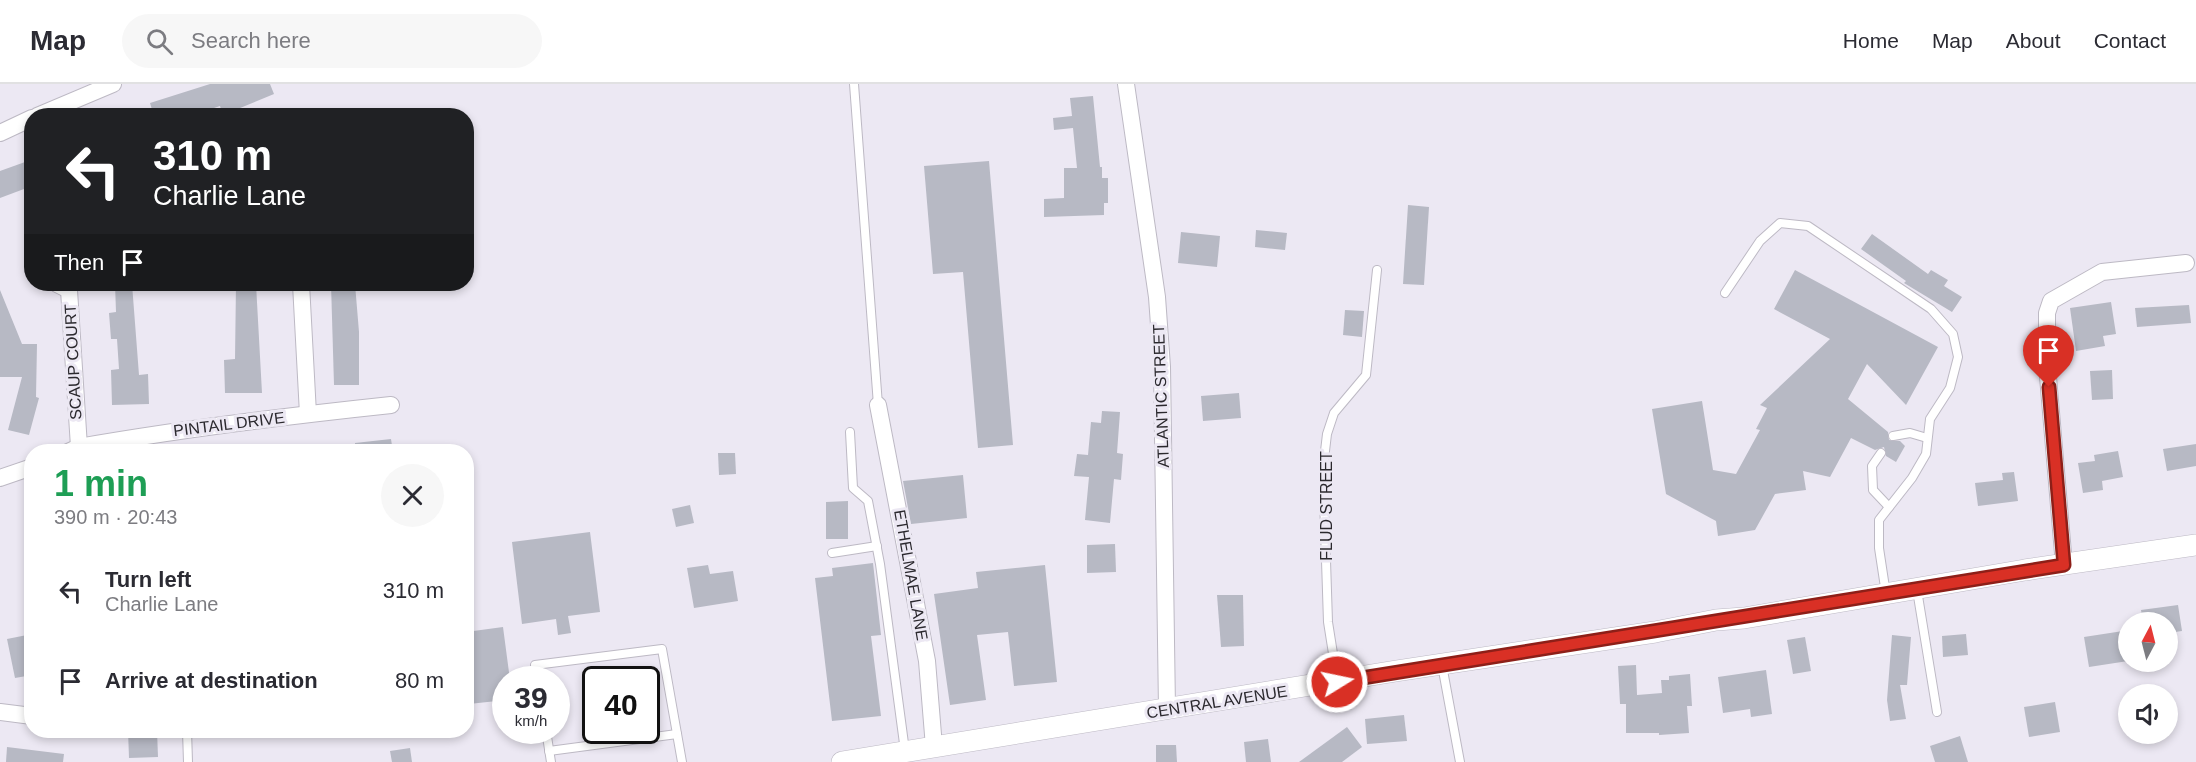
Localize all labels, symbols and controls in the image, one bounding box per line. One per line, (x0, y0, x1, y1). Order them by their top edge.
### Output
search box (122, 14, 542, 68)
text: Map (30, 25, 86, 56)
icon: search (143, 25, 176, 58)
text: Search here (191, 28, 311, 53)
text: Home (1843, 29, 1899, 52)
text: Map (1932, 29, 1973, 52)
text: About (2006, 29, 2061, 52)
text: Contact (2094, 29, 2166, 52)
icon: left (54, 132, 132, 210)
text: 310 m (153, 132, 272, 179)
text: Charlie Lane (153, 181, 306, 211)
icon: arrive (116, 246, 149, 279)
text: Then (54, 250, 104, 275)
street label: SCAUP COURT (61, 303, 85, 420)
street label: ATLANTIC STREET (1150, 324, 1172, 468)
pin (2023, 325, 2074, 387)
icon: arrive (2032, 334, 2065, 367)
street label: PINTAIL DRIVE (172, 409, 286, 439)
street label: FLUD STREET (1318, 451, 1335, 561)
text: 1 min (54, 463, 148, 504)
button: close (381, 464, 444, 527)
text: 390 m · 20:43 (54, 506, 177, 528)
street label: ETHELMAE LANE (891, 508, 931, 642)
text: Turn left (105, 567, 191, 592)
icon: left (54, 575, 87, 608)
text: 310 m (383, 578, 444, 603)
text: Charlie Lane (105, 593, 218, 615)
north arrow (2118, 612, 2178, 672)
map controls (2118, 612, 2178, 744)
position arrow (1305, 650, 1369, 714)
icon: arrive (54, 665, 87, 698)
speed limit sign: 40 (582, 666, 660, 744)
text: Arrive at destination (105, 668, 318, 693)
text: 80 m (395, 668, 444, 693)
text: 39 (514, 681, 548, 714)
street label: CENTRAL AVENUE (1145, 682, 1289, 722)
button: sound (2118, 684, 2178, 744)
text: km/h (515, 712, 547, 729)

